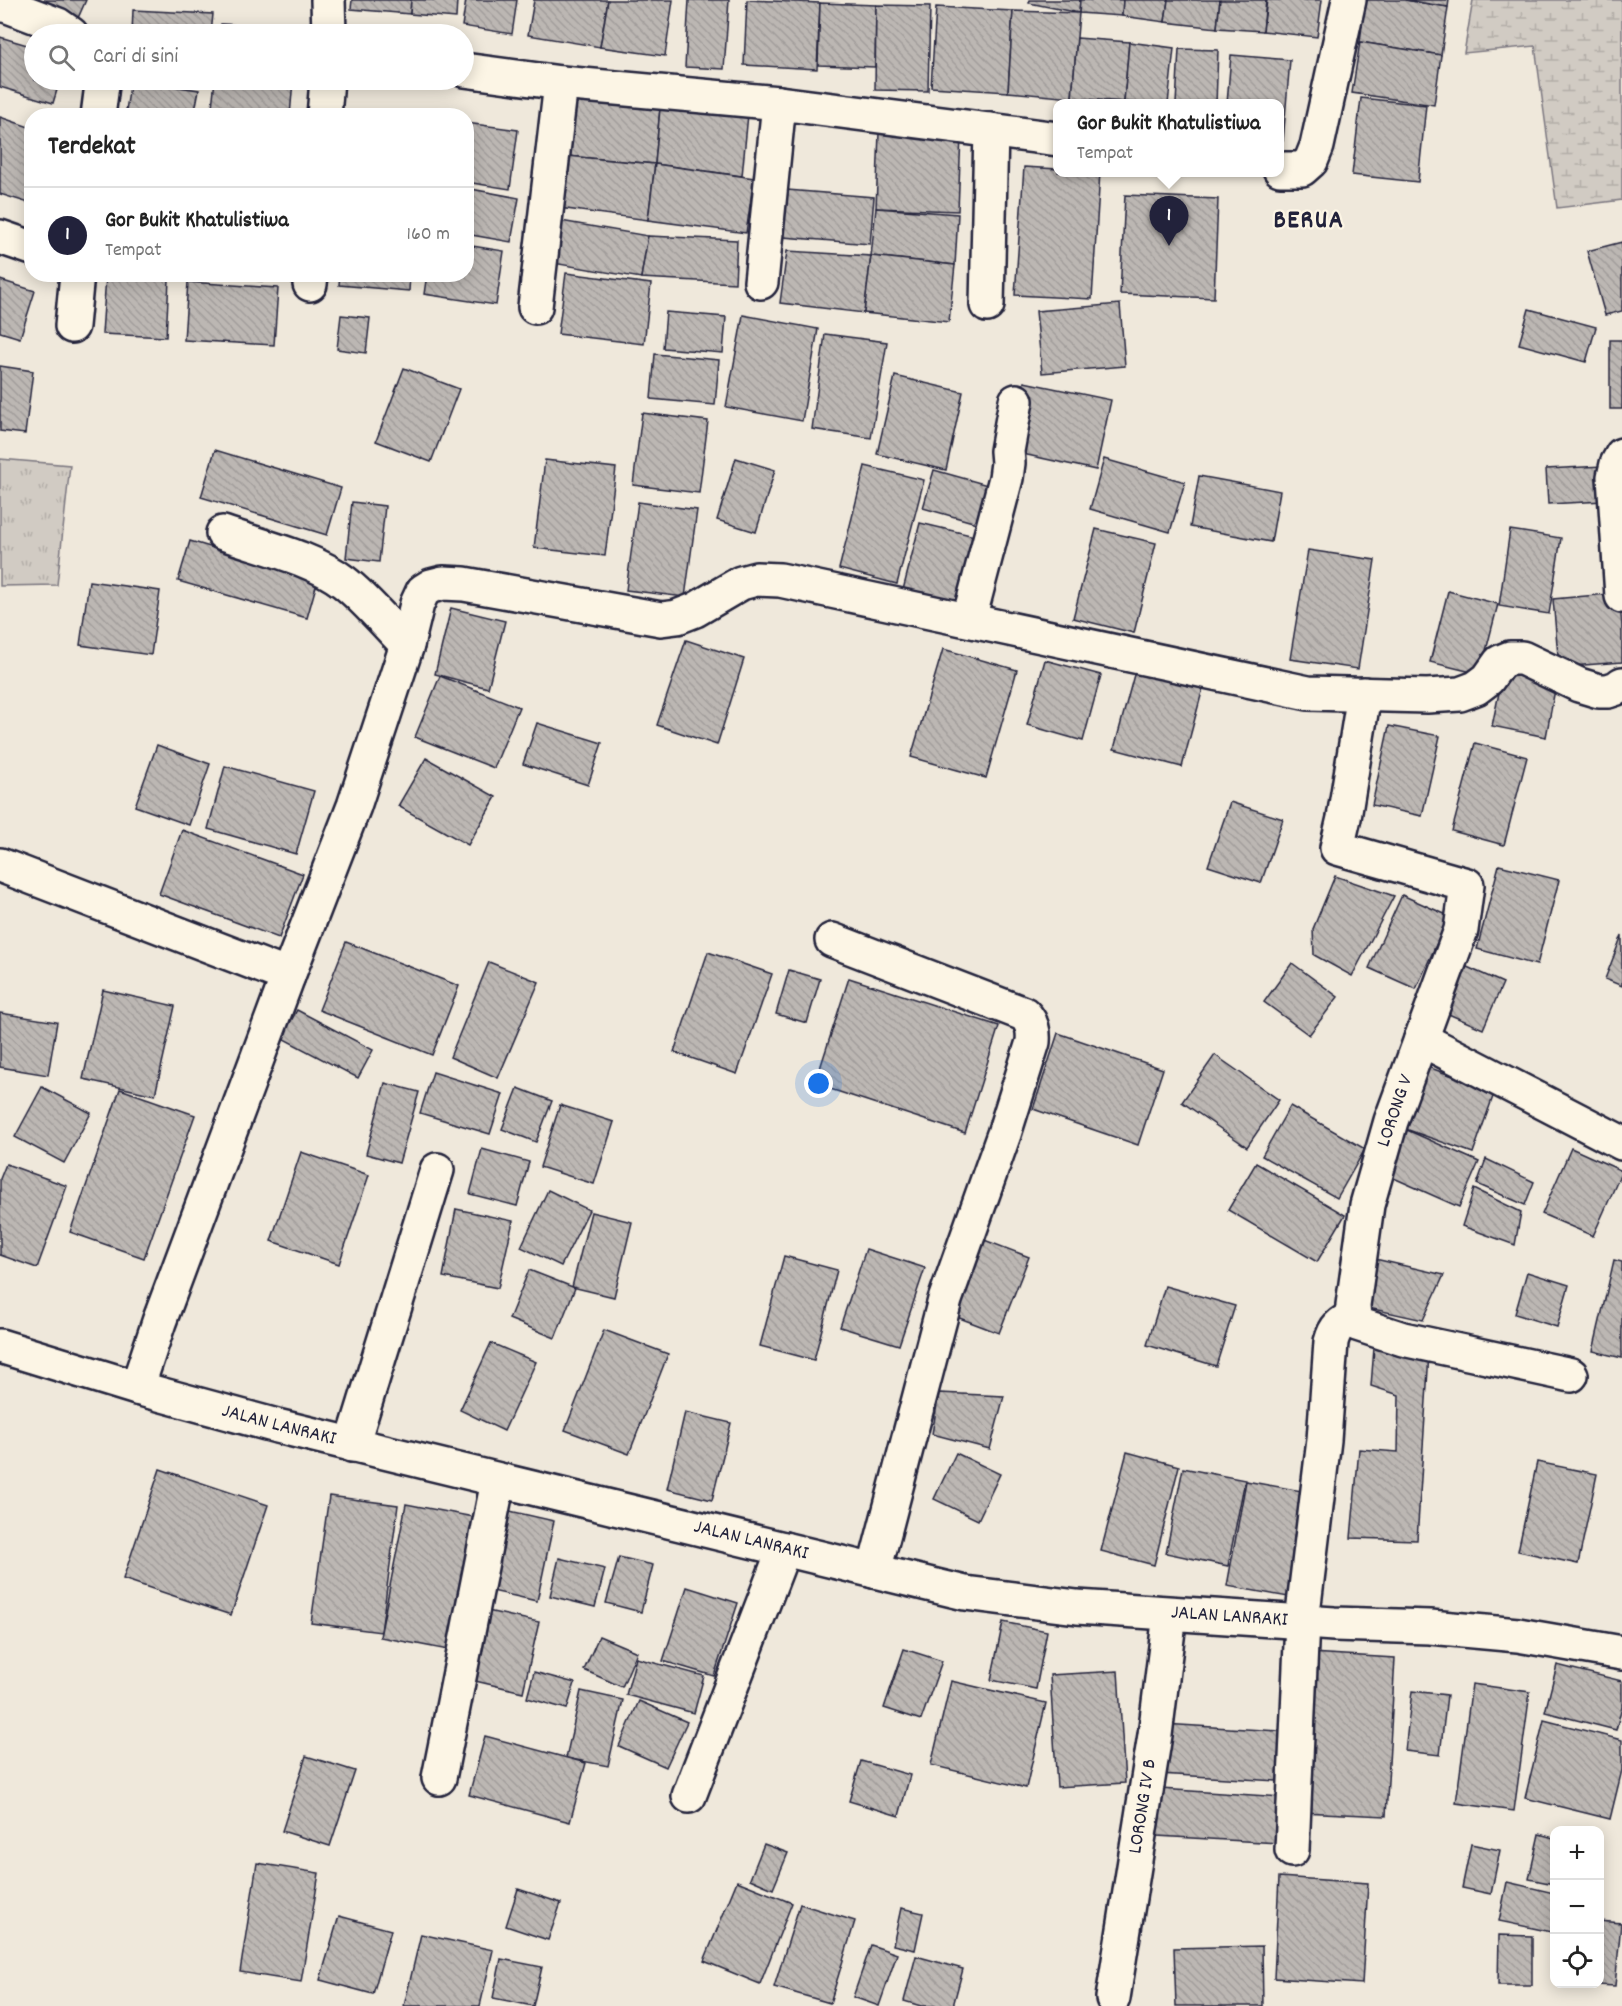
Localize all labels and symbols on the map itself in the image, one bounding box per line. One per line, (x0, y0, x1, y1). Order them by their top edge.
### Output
pin: 1 (1150, 196, 1188, 246)
district label: BERUA (1273, 203, 1345, 240)
your location (804, 1069, 833, 1098)
street label: LORONG V (1371, 1071, 1422, 1151)
street label: JALAN LANRAKI (218, 1398, 339, 1454)
street label: JALAN LANRAKI (691, 1514, 811, 1568)
street label: JALAN LANRAKI (1170, 1599, 1289, 1635)
street label: LORONG IV B (1122, 1757, 1165, 1856)

